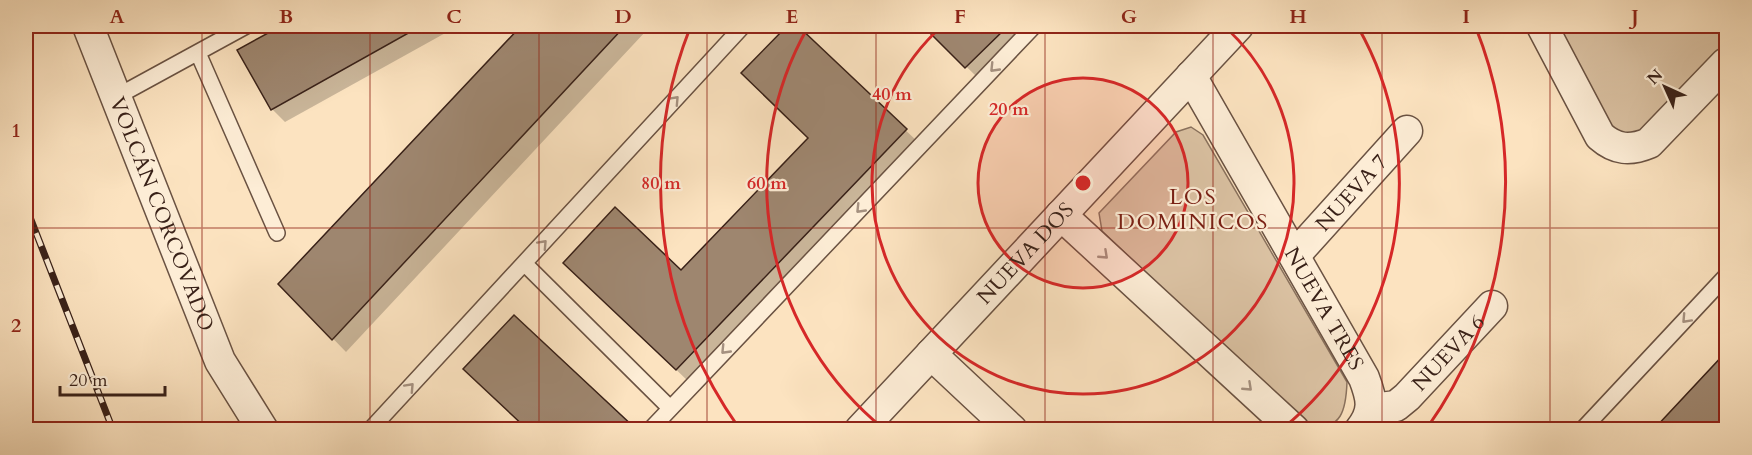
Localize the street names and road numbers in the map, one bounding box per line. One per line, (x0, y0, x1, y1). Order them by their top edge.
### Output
street label: VOLCÁN CORCOVADO (103, 93, 221, 335)
street label: NUEVA 7 (1309, 148, 1394, 238)
street label: NUEVA DOS (970, 196, 1080, 311)
street label: NUEVA TRES (1277, 242, 1371, 375)
street label: NUEVA 6 (1405, 308, 1491, 397)

